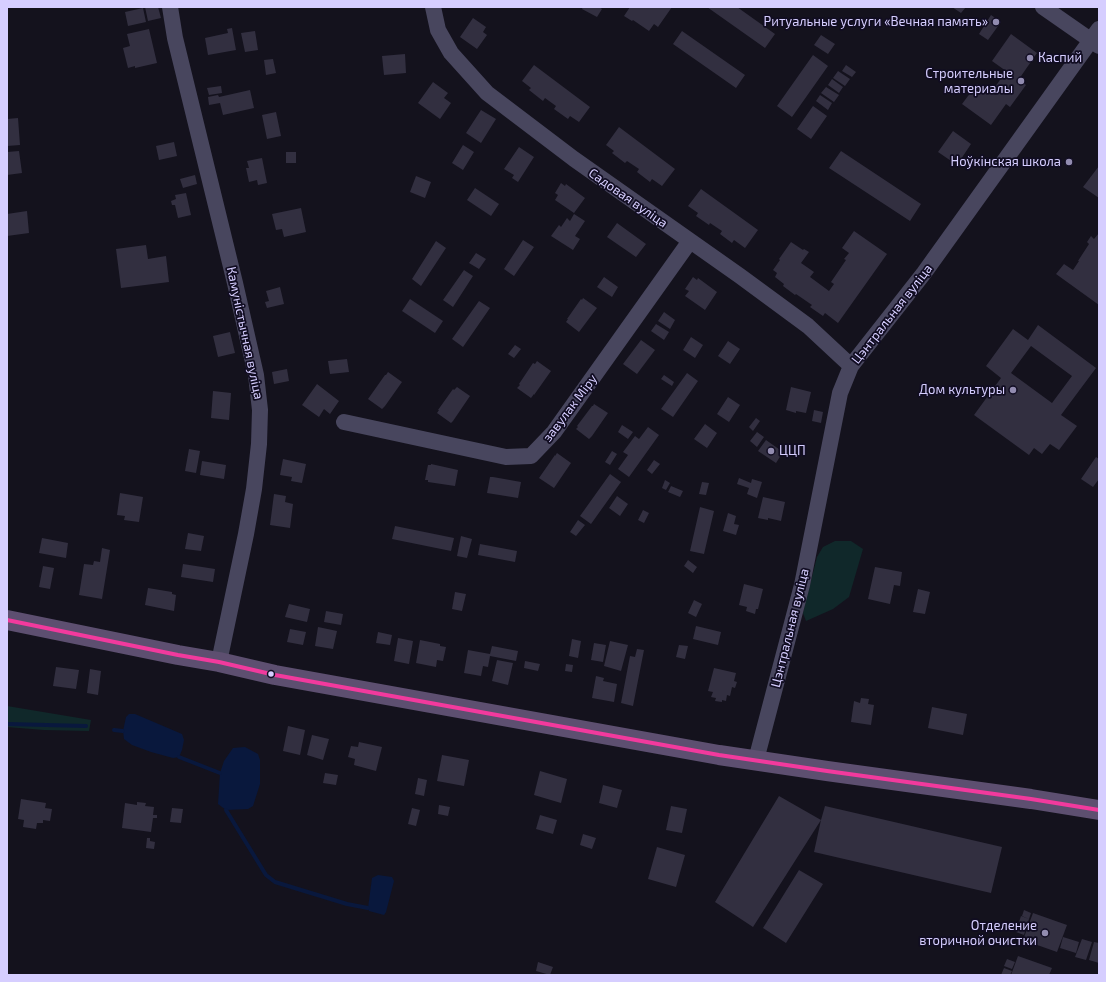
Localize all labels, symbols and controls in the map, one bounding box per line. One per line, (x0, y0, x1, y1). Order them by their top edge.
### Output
place label: Ритуальные услуги «Вечная память» (764, 14, 988, 30)
marker: Ритуальные услуги «Вечная память» (991, 17, 1001, 27)
place label: Каспий (1038, 50, 1082, 66)
marker: Каспий (1025, 53, 1035, 63)
place label: Строительные материалы (925, 66, 1013, 97)
marker: Строительные материалы (1016, 76, 1026, 86)
place label: Ноўкінская школа (951, 154, 1061, 170)
marker: Ноўкінская школа (1064, 157, 1074, 167)
street label: Садовая вуліца (585, 165, 671, 231)
street label: Цэнтральная вуліца (848, 261, 936, 367)
street label: Камуністычная вуліца (223, 265, 267, 401)
street label: завулак Міру (539, 371, 601, 445)
place label: Дом культуры (919, 382, 1005, 398)
marker: Дом культуры (1008, 385, 1018, 395)
place label: ЦЦП (779, 443, 806, 459)
marker: ЦЦП (766, 446, 776, 456)
street label: Цэнтральная вуліца (768, 567, 812, 689)
unlabelled marker (266, 669, 276, 679)
place label: Отделение вторичной очистки (919, 918, 1037, 949)
marker: Отделение вторичной очистки (1040, 928, 1050, 938)

